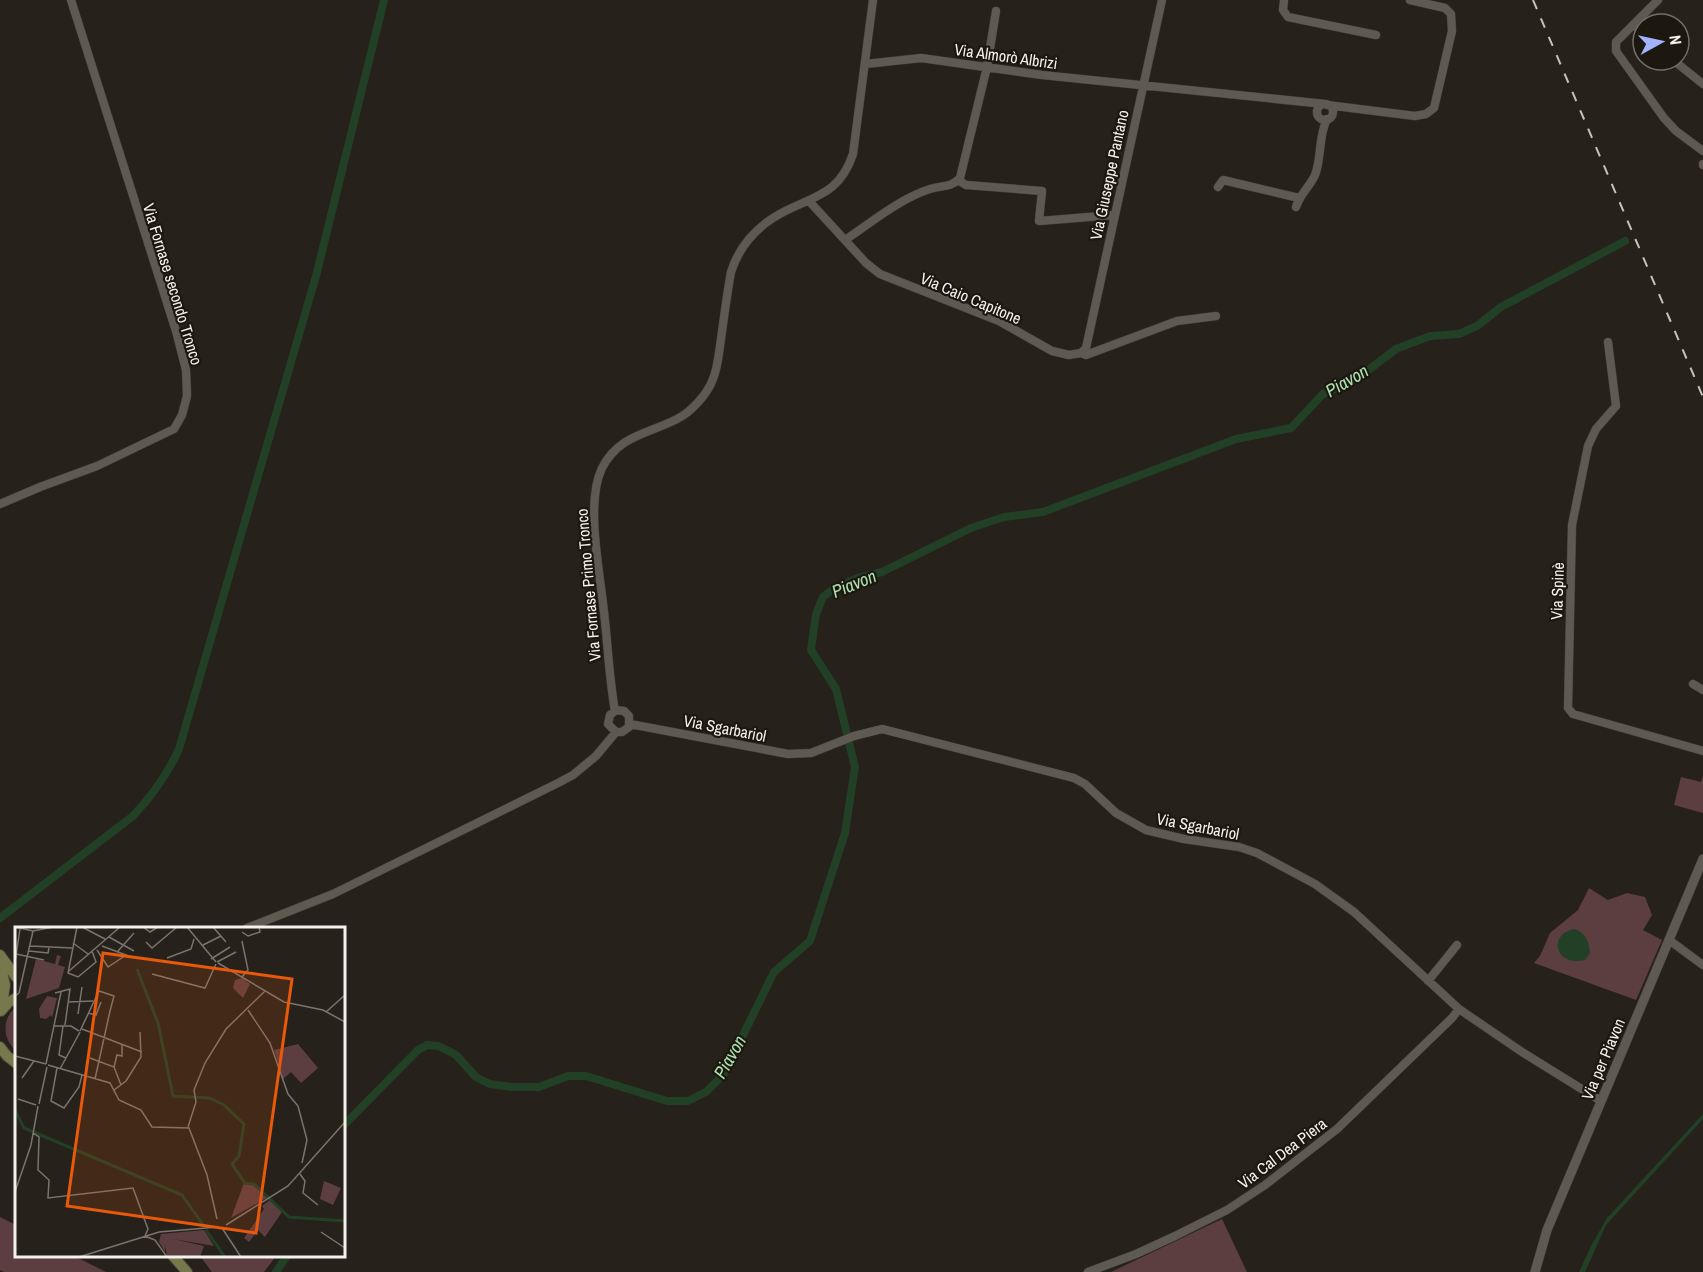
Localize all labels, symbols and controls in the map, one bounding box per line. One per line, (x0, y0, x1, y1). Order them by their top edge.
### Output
north arrow (1631, 12, 1691, 72)
text: N (1664, 34, 1687, 46)
street label: Via Almorò Albrizi (953, 38, 1059, 74)
street label: Via Giuseppe Pantano (1084, 108, 1134, 242)
street label: Via Fornase secondo Tronco (138, 201, 208, 367)
street label: Via Caio Capitone (917, 267, 1025, 329)
water label: Piavon (1321, 358, 1373, 403)
street label: Via Fornase Primo Tronco (570, 508, 606, 662)
street label: Via Spinè (1545, 562, 1569, 620)
water label: Piavon (828, 563, 880, 604)
street label: Via Sgarbariol (682, 709, 768, 747)
street label: Via Sgarbariol (1155, 807, 1241, 845)
inset map (15, 927, 345, 1257)
street label: Via per Piavon (1576, 1015, 1630, 1103)
water label: Piavon (707, 1031, 752, 1083)
street label: Via Cal Dea Piera (1233, 1112, 1331, 1194)

